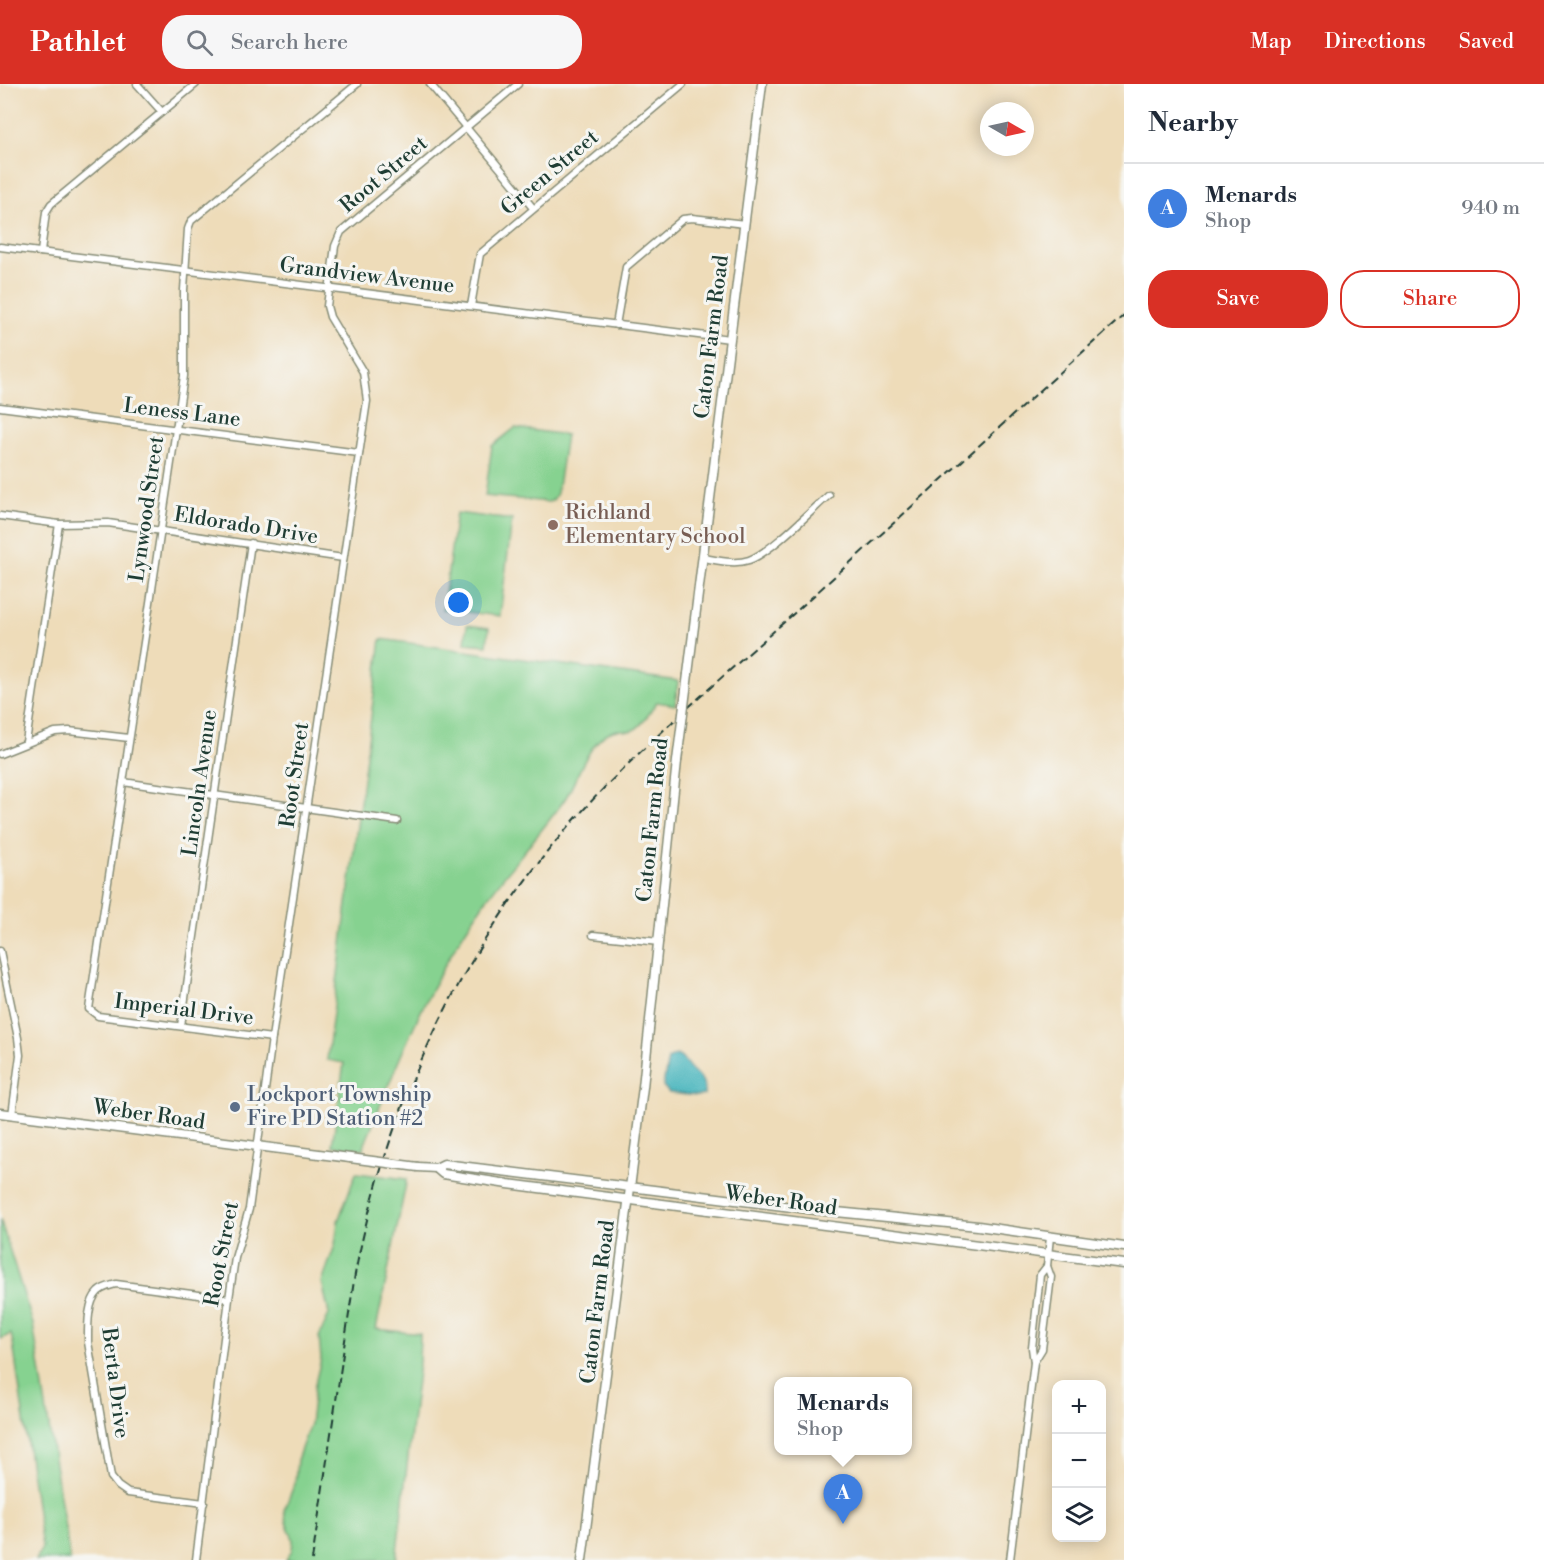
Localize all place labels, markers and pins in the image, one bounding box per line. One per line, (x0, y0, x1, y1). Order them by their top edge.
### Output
place label: Richland Elementary School (565, 500, 745, 550)
marker: Richland Elementary School (546, 518, 560, 532)
place label: Lockport Township Fire PD Station #2 (247, 1082, 432, 1132)
marker: Lockport Township Fire PD Station #2 (228, 1100, 242, 1114)
pin: A (824, 1474, 862, 1524)

